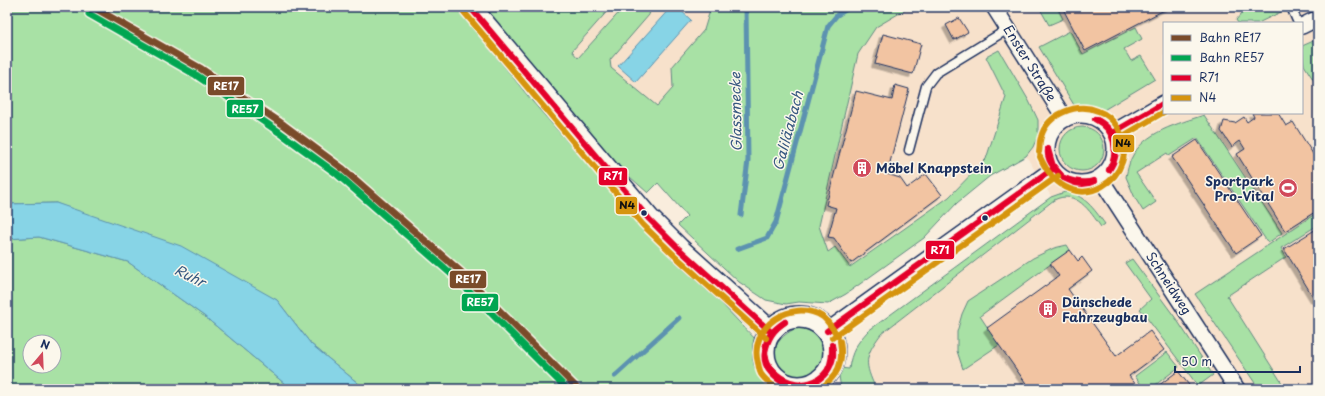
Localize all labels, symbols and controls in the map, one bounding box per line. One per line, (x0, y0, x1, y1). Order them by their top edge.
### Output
street label: Enster Straße (999, 21, 1062, 105)
legend (1163, 22, 1303, 114)
text: Bahn RE17 (1199, 28, 1261, 46)
text: Bahn RE57 (1199, 48, 1264, 66)
text: R71 (1199, 68, 1219, 86)
water label: Glassmecke (724, 71, 747, 152)
line badge: RE17 (207, 76, 245, 96)
text: RE17 (213, 77, 240, 94)
water label: Galiläabach (767, 88, 808, 173)
text: N4 (1199, 88, 1216, 106)
line badge: RE57 (226, 99, 264, 118)
text: RE57 (231, 100, 259, 117)
line badge: N4 (1112, 134, 1135, 153)
text: N4 (1115, 134, 1132, 151)
building icon: Möbel Knappstein (851, 157, 873, 179)
place label: Möbel Knappstein (876, 158, 992, 177)
line badge: R71 (598, 167, 628, 186)
text: R71 (604, 167, 623, 184)
place label: Sportpark Pro-Vital (1205, 171, 1274, 205)
sports icon: Sportpark Pro-Vital (1277, 177, 1299, 199)
line badge: N4 (615, 196, 638, 215)
text: N4 (619, 196, 636, 213)
unlabelled marker (639, 208, 649, 218)
unlabelled marker (980, 213, 990, 223)
line badge: R71 (925, 240, 955, 260)
text: R71 (931, 241, 950, 258)
street label: Schneidweg (1142, 248, 1197, 318)
water label: Ruhr (171, 259, 211, 293)
line badge: RE17 (449, 270, 487, 289)
text: RE17 (455, 270, 482, 287)
place label: Dünschede Fahrzeugbau (1062, 292, 1148, 326)
line badge: RE57 (461, 293, 499, 312)
text: RE57 (466, 293, 494, 310)
building icon: Dünschede Fahrzeugbau (1037, 298, 1059, 320)
north arrow (22, 334, 62, 374)
text: N (39, 335, 53, 354)
scale bar (1175, 348, 1300, 374)
text: 50 m (1181, 352, 1212, 370)

